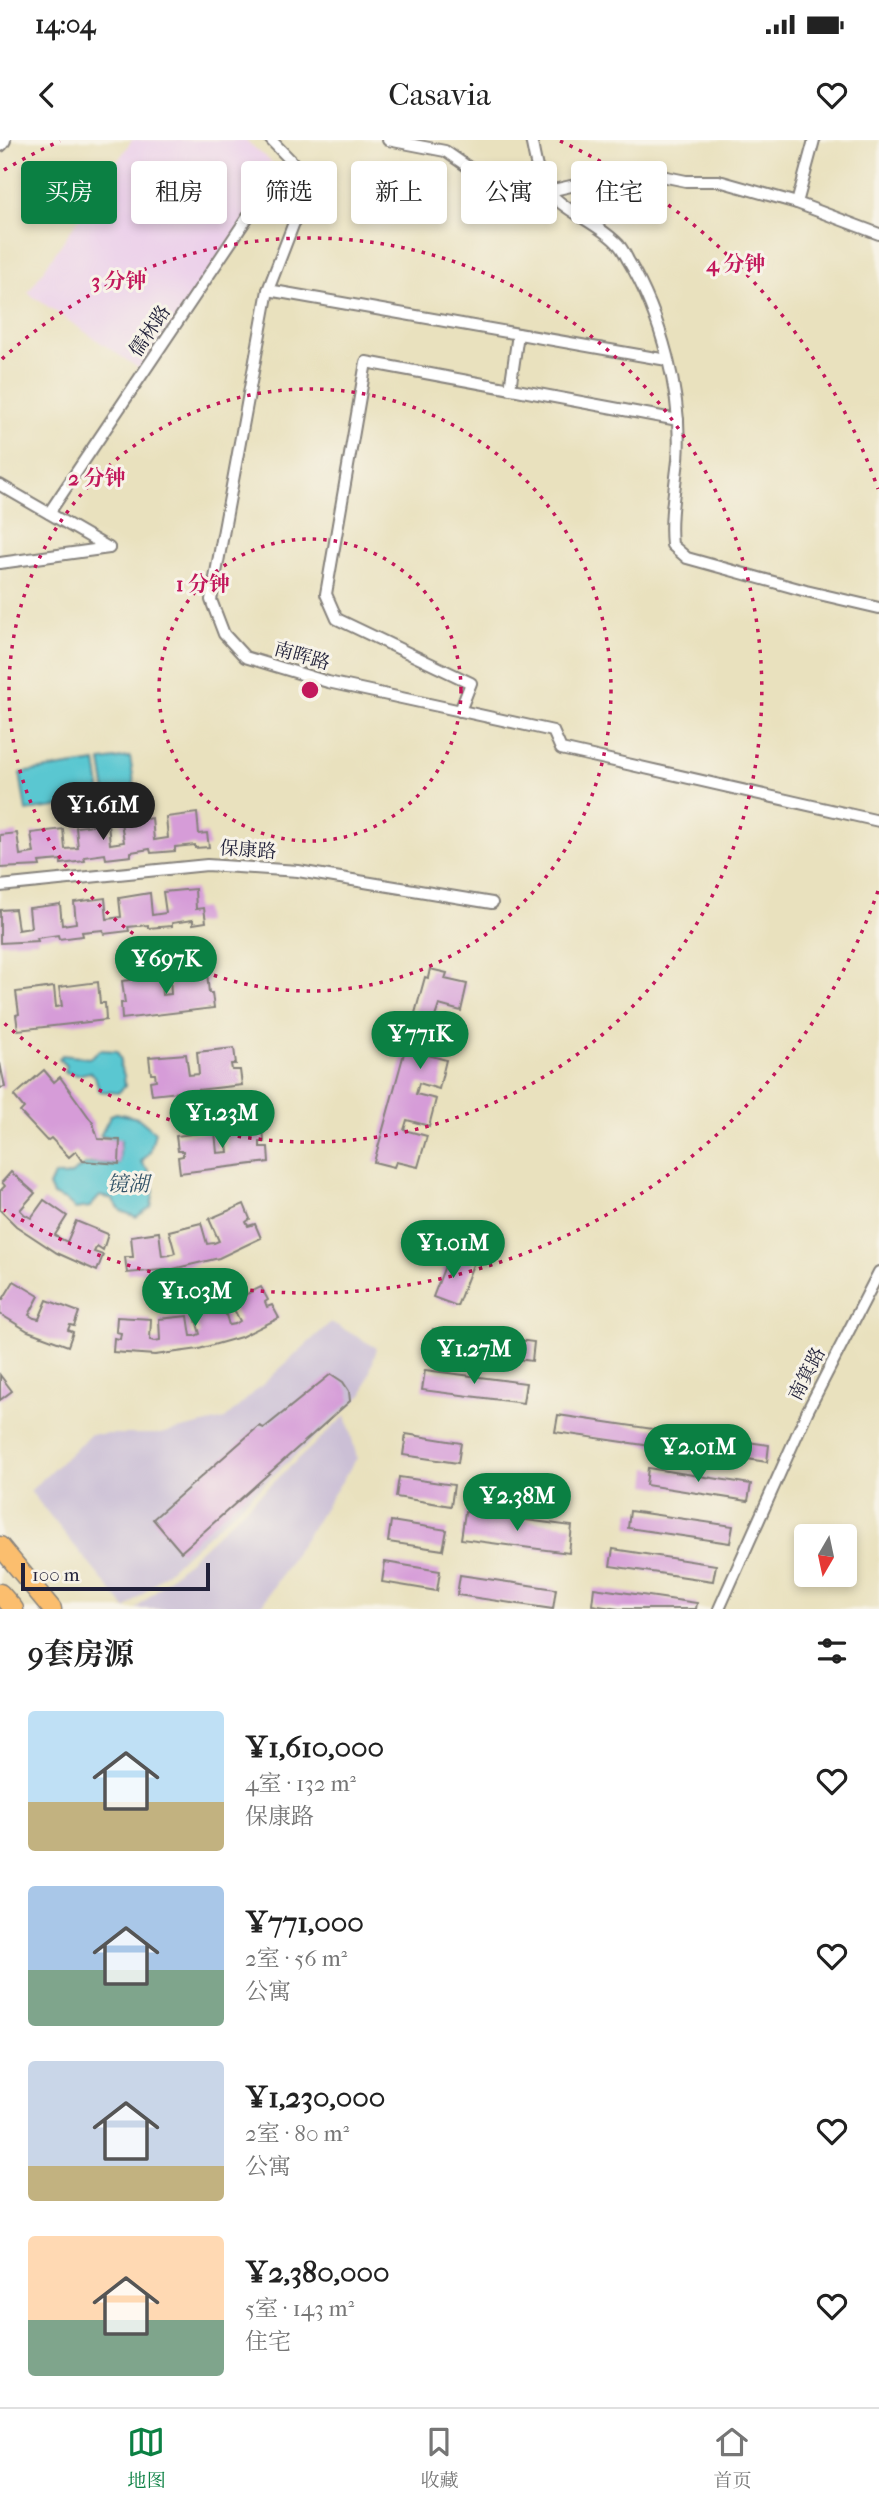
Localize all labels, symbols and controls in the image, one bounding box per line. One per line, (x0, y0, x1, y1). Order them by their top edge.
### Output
text: 14:04 (35, 9, 95, 40)
icon: back (28, 76, 66, 114)
text: Casavia (388, 76, 491, 113)
icon: heart (813, 76, 851, 114)
chip: 买房 (21, 161, 117, 224)
chip: 租房 (131, 161, 227, 224)
chip: 筛选 (241, 161, 337, 224)
chip: 新上 (351, 161, 447, 224)
chip: 公寓 (461, 161, 557, 224)
chip: 住宅 (571, 161, 667, 224)
text: 4 分钟 (706, 252, 765, 277)
text: 3 分钟 (91, 269, 147, 293)
street label: 儒林路 (125, 301, 175, 361)
text: 2 分钟 (68, 466, 126, 490)
text: 1 分钟 (176, 572, 230, 596)
street label: 南晖路 (272, 638, 332, 674)
centre of rings (298, 678, 322, 702)
pin: ¥1.61M (46, 782, 160, 842)
text: ¥1.61M (67, 791, 139, 818)
street label: 保康路 (219, 837, 277, 863)
pin: ¥697K (117, 936, 215, 996)
text: ¥697K (131, 945, 201, 972)
pin: ¥771K (371, 1012, 469, 1071)
text: ¥771K (387, 1020, 453, 1047)
pin: ¥1.23M (165, 1090, 279, 1150)
text: ¥1.23M (186, 1099, 258, 1126)
water label: 镜湖 (107, 1172, 153, 1196)
pin: ¥1.01M (396, 1220, 510, 1280)
text: ¥1.01M (417, 1229, 489, 1256)
pin: ¥1.03M (138, 1268, 252, 1328)
text: ¥1.03M (158, 1277, 232, 1304)
pin: ¥1.27M (417, 1326, 531, 1386)
text: ¥1.27M (437, 1335, 511, 1362)
street label: 南箕路 (784, 1344, 830, 1404)
pin: ¥2.01M (641, 1424, 755, 1484)
text: ¥2.01M (660, 1433, 736, 1460)
pin: ¥2.38M (460, 1474, 574, 1533)
text: ¥2.38M (479, 1482, 555, 1509)
north arrow (794, 1524, 858, 1587)
map controls (794, 1524, 857, 1587)
scale bar (21, 1560, 210, 1592)
text: 100 m (32, 1564, 80, 1586)
icon: filters (813, 1632, 851, 1670)
text: 9套房源 (28, 1637, 134, 1672)
text: ¥1,610,000 (245, 1730, 384, 1765)
icon: home (84, 1739, 168, 1823)
icon: heart (813, 1762, 851, 1800)
text: 4室 · 132 m² (245, 1770, 356, 1797)
text: 保康路 (245, 1803, 314, 1830)
text: ¥771,000 (245, 1905, 364, 1940)
icon: home (84, 1914, 168, 1998)
icon: heart (813, 1937, 851, 1975)
text: 2室 · 56 m² (245, 1945, 347, 1972)
text: 公寓 (245, 1978, 291, 2005)
text: ¥1,230,000 (245, 2080, 385, 2115)
icon: home (84, 2089, 168, 2173)
icon: heart (813, 2112, 851, 2150)
text: 2室 · 80 m² (245, 2120, 349, 2147)
text: 公寓 (245, 2153, 291, 2180)
text: ¥2,380,000 (245, 2255, 390, 2290)
icon: home (84, 2264, 168, 2348)
icon: heart (813, 2287, 851, 2325)
text: 5室 · 143 m² (245, 2295, 354, 2322)
text: 住宅 (245, 2328, 291, 2355)
tab: 地图 (127, 2423, 166, 2492)
tab: 收藏 (420, 2423, 459, 2492)
tab: 首页 (713, 2423, 752, 2492)

